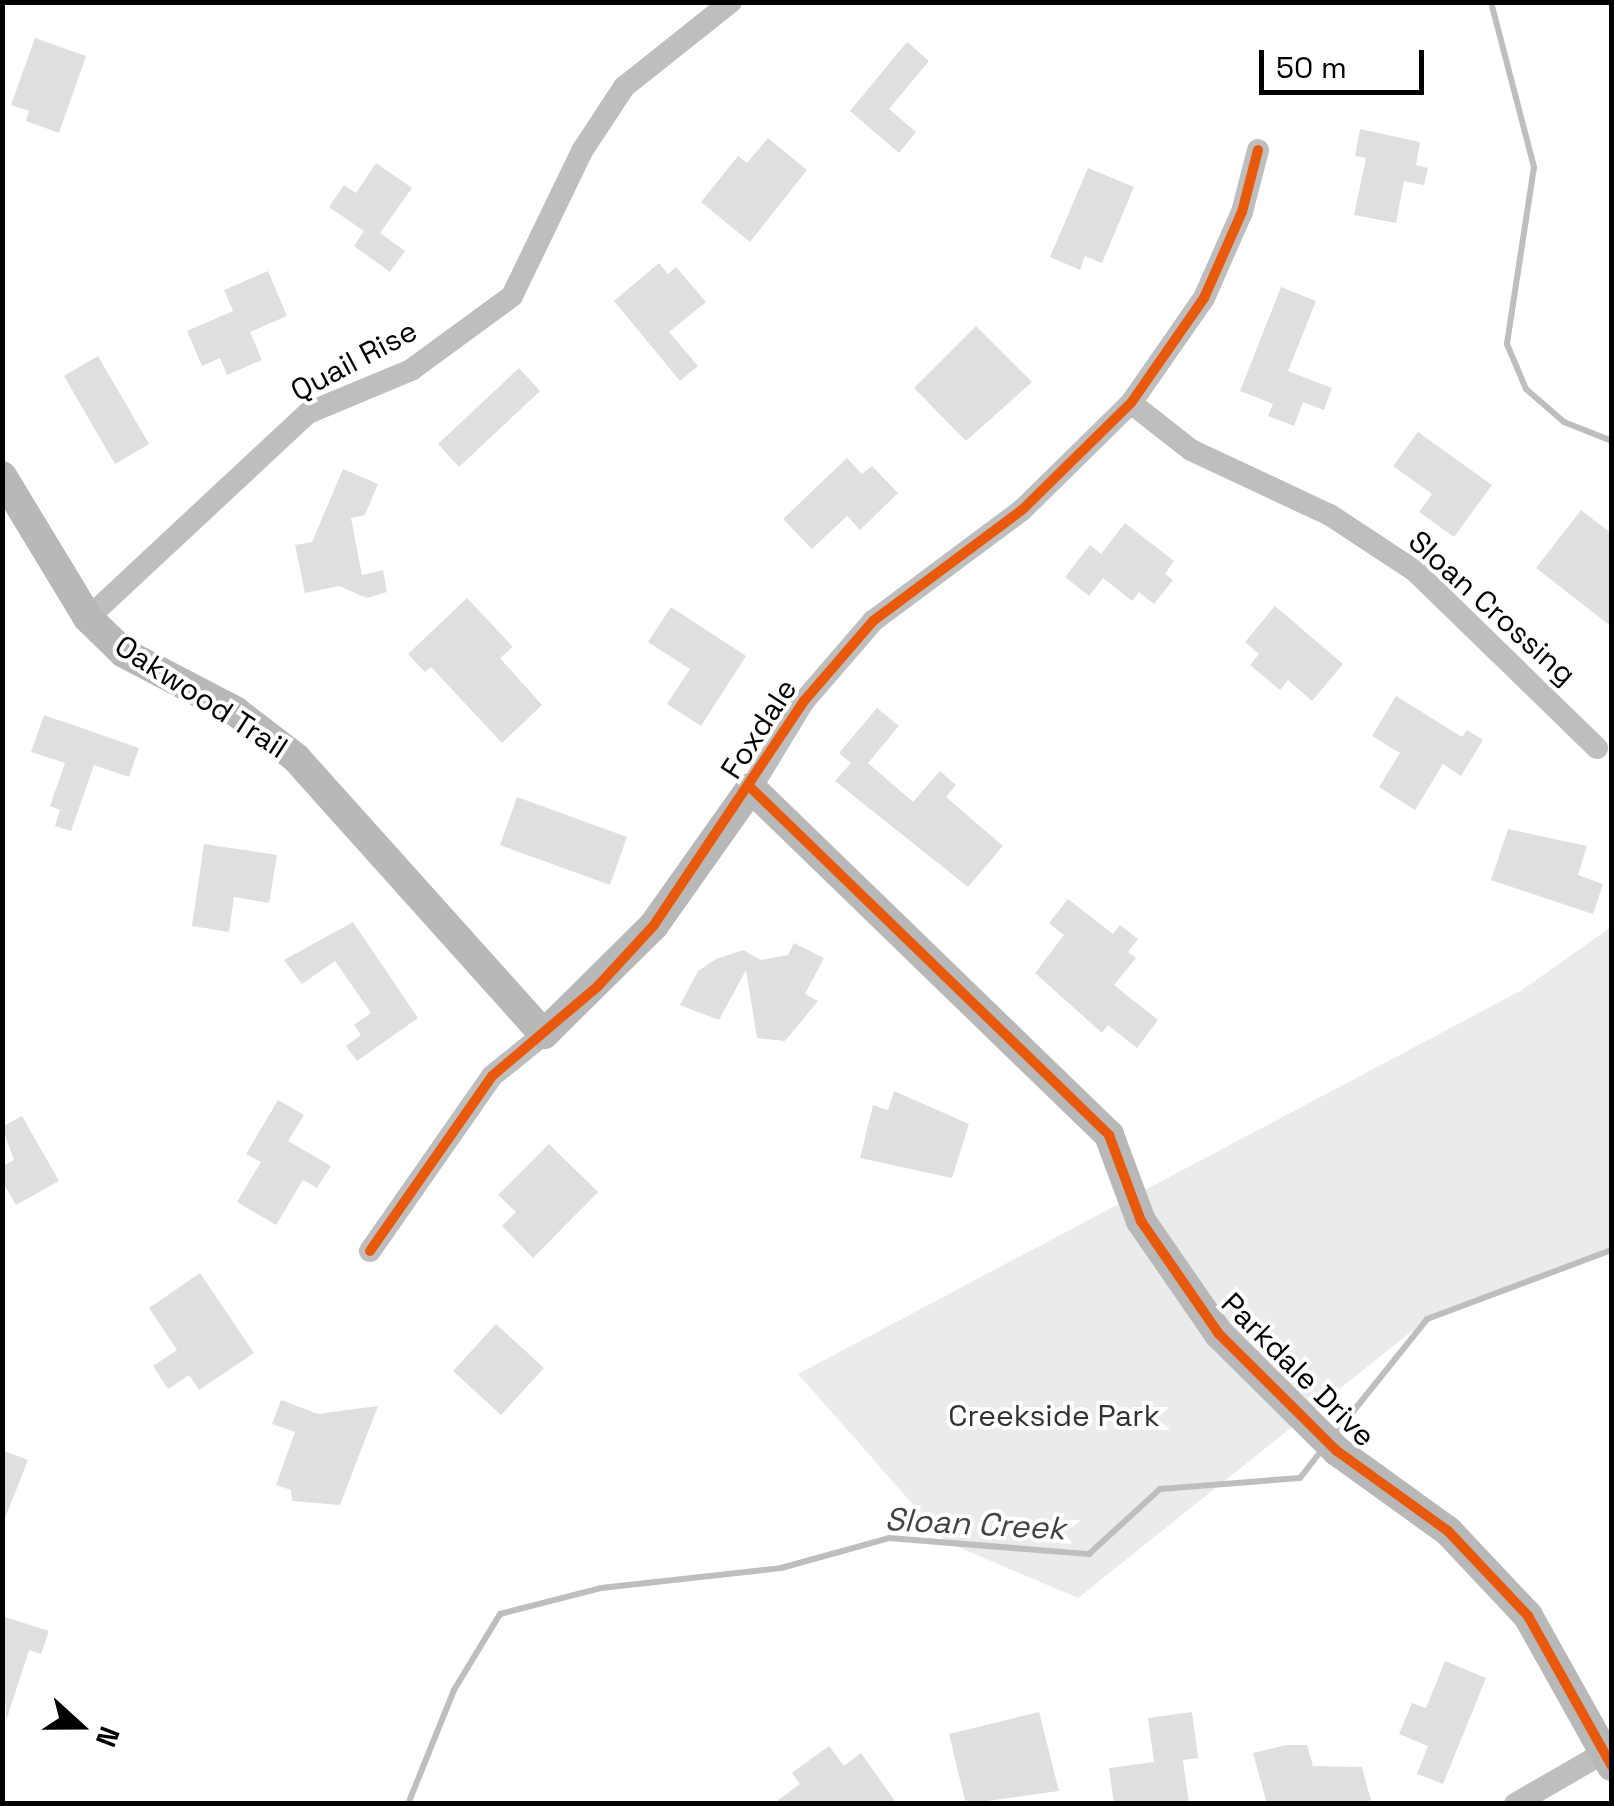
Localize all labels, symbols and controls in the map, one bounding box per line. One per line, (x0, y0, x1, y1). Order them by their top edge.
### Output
scale bar (1264, 30, 1429, 92)
text: 50 m (1276, 48, 1347, 87)
street label: Quail Rise (285, 313, 423, 409)
street label: Sloan Crossing (1401, 523, 1583, 693)
street label: Oakwood Trail (108, 628, 294, 766)
street label: Foxdale (713, 672, 805, 786)
street label: Parkdale Drive (1214, 1286, 1382, 1454)
park label: Creekside Park (948, 1398, 1160, 1434)
water label: Sloan Creek (884, 1500, 1066, 1548)
north arrow (30, 1676, 130, 1776)
text: N (88, 1722, 128, 1752)

